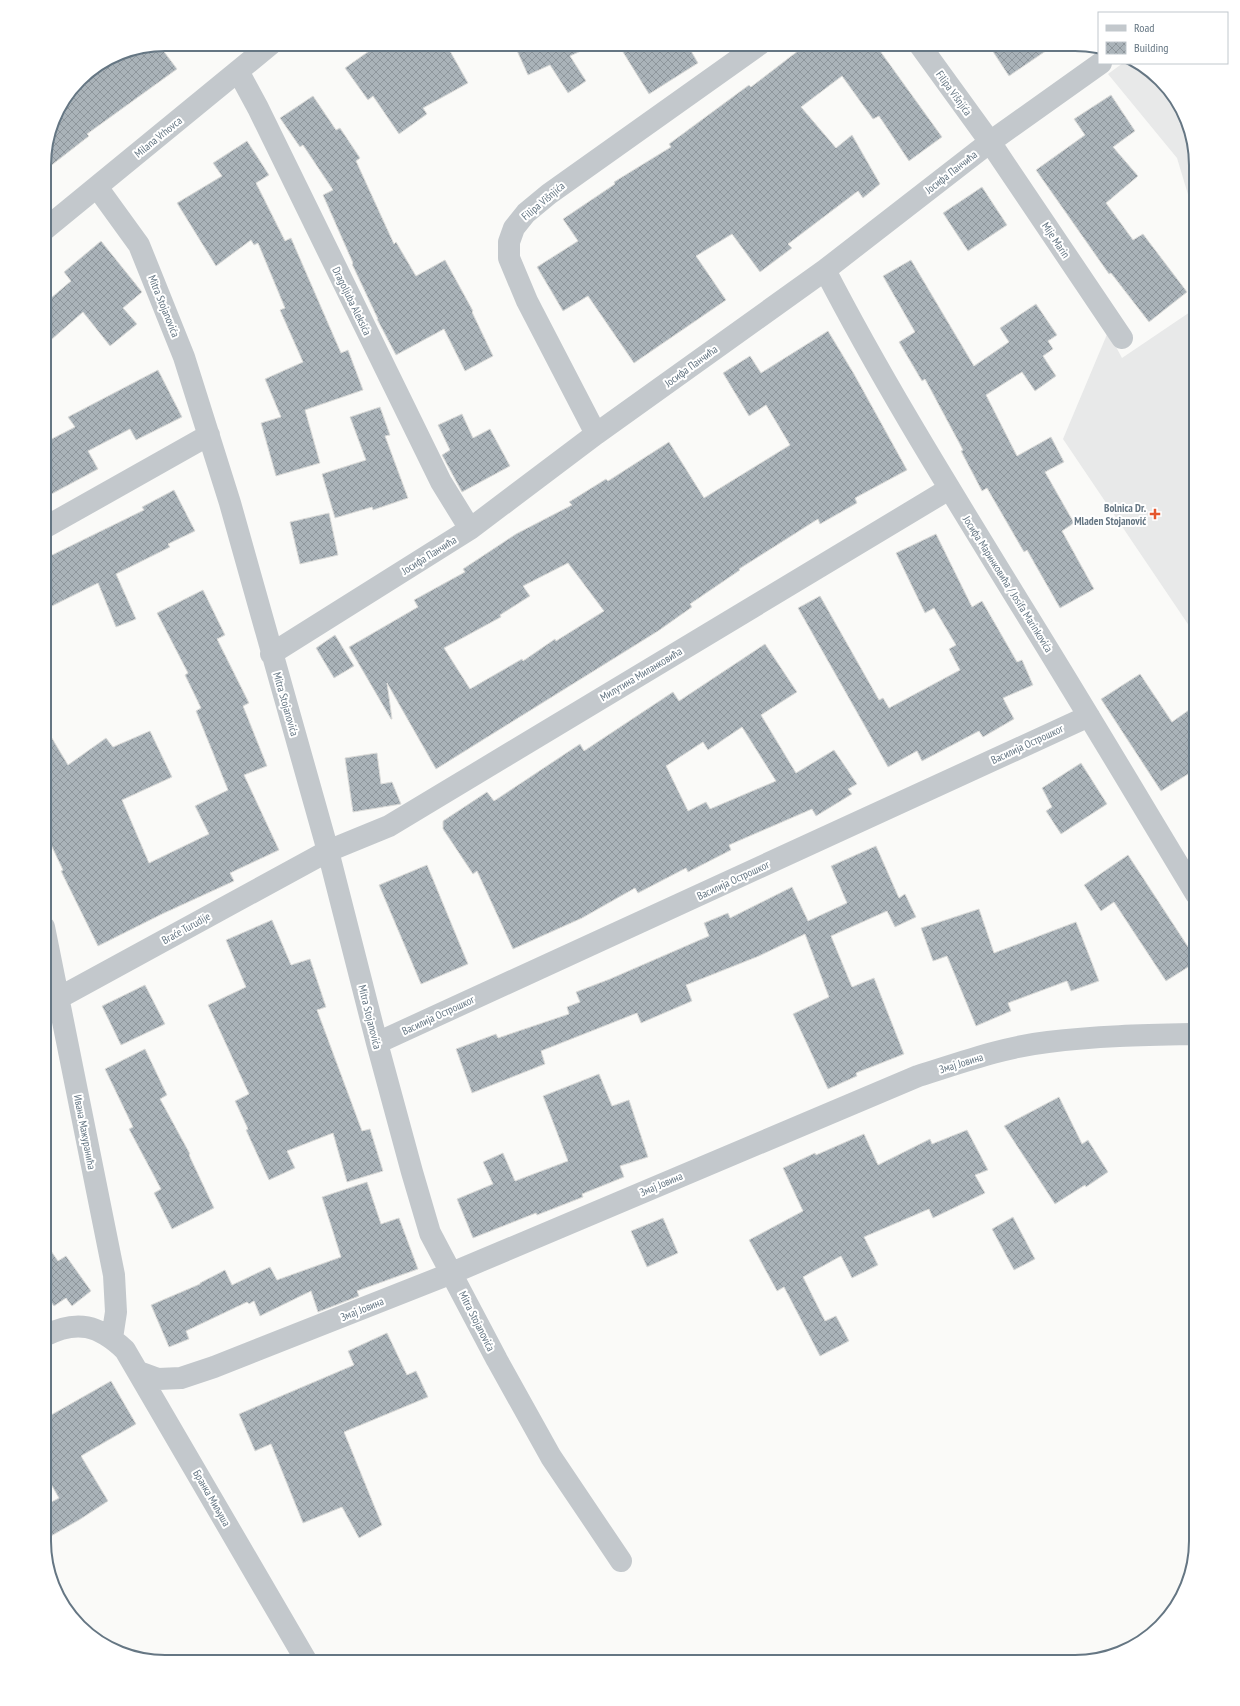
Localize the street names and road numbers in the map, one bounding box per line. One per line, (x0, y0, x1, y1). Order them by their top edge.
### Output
street label: Filipa Višnjića (933, 68, 975, 118)
street label: Milana Vrhovca (131, 114, 185, 160)
street label: Јосифа Панчића (921, 147, 980, 197)
street label: Filipa Višnjića (518, 179, 568, 223)
street label: Mije Marin (1039, 219, 1073, 261)
street label: Dragoljuba Aleksića (329, 264, 375, 338)
street label: Mitra Stojanovića (145, 273, 183, 339)
street label: Јосифа Панчића (661, 342, 720, 391)
street label: Јосифа Маринковића / Josifa Marinkovića (960, 512, 1056, 655)
street label: Јосифа Панчића (398, 533, 459, 578)
street label: Милутина Миланковића (597, 644, 685, 704)
street label: Mitra Stojanovića (270, 670, 302, 738)
street label: Василија Острошког (989, 721, 1066, 767)
street label: Василија Острошког (695, 857, 772, 903)
street label: Braće Turudije (159, 909, 213, 947)
street label: Mitra Stojanovića (355, 983, 385, 1051)
street label: Василија Острошког (400, 992, 477, 1038)
street label: Змај Јовина (937, 1050, 985, 1076)
street label: Ивана Мажуранића (71, 1093, 99, 1171)
street label: Змај Јовина (637, 1169, 685, 1199)
street label: Mitra Stojanovića (456, 1289, 498, 1353)
street label: Змај Јовина (338, 1294, 386, 1324)
street label: Бранка Миљуша (190, 1467, 234, 1529)

